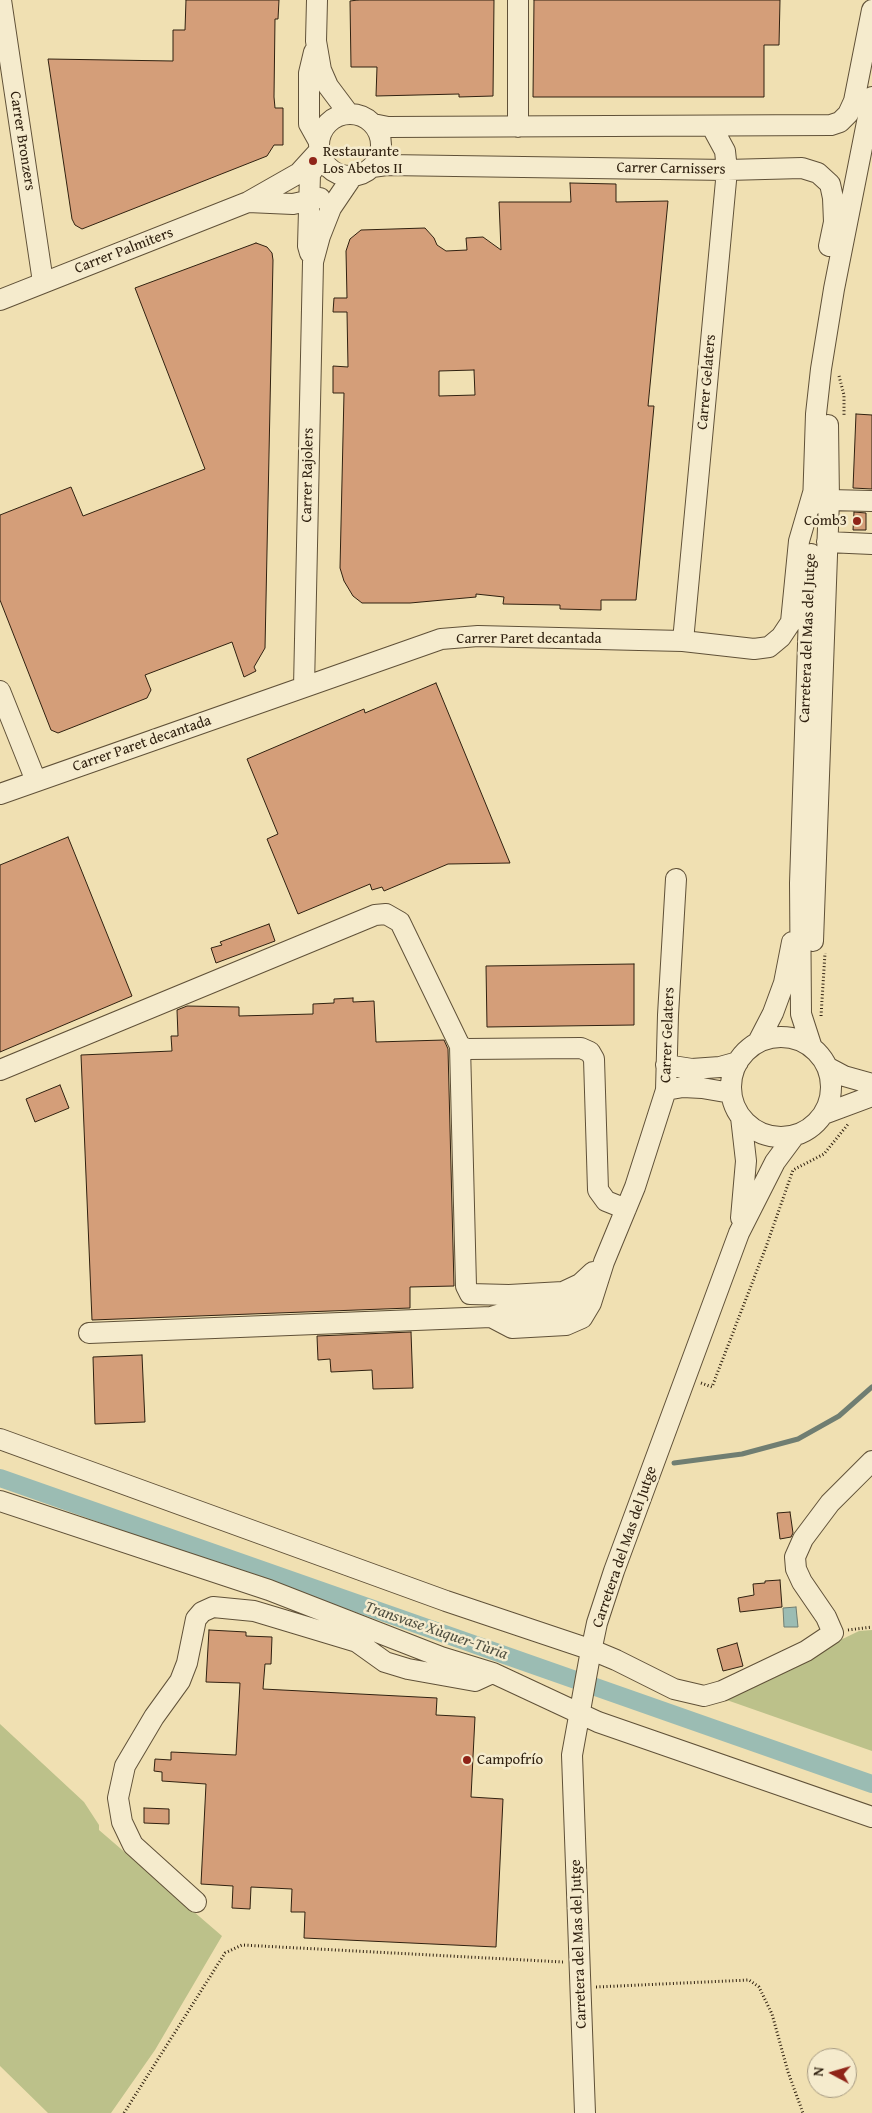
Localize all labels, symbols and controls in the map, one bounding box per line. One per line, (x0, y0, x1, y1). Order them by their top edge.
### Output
street label: Carrer Bronzers (5, 90, 39, 192)
place label: Restaurante Los Abetos II (323, 143, 403, 178)
marker: Restaurante Los Abetos II (307, 155, 319, 167)
street label: Carrer Carnissers (616, 159, 726, 179)
street label: Carrer Palmiters (72, 224, 176, 278)
street label: Carrer Gelaters (694, 334, 720, 430)
street label: Carrer Rajolers (298, 428, 318, 522)
place label: Comb3 (804, 512, 847, 530)
marker: Comb3 (851, 515, 863, 527)
street label: Carretera del Mas del Jutge (796, 553, 820, 723)
street label: Carrer Paret decantada (456, 630, 602, 648)
street label: Carrer Paret decantada (70, 712, 214, 776)
street label: Carrer Gelaters (657, 987, 679, 1083)
street label: Carretera del Mas del Jutge (589, 1464, 661, 1630)
water label: Transvase Xùquer-Tùria (362, 1598, 510, 1664)
place label: Campofrío (477, 1751, 543, 1769)
marker: Campofrío (461, 1754, 473, 1766)
street label: Carretera del Mas del Jutge (567, 1859, 591, 2029)
north arrow (807, 2048, 857, 2098)
text: N (808, 2066, 829, 2077)

